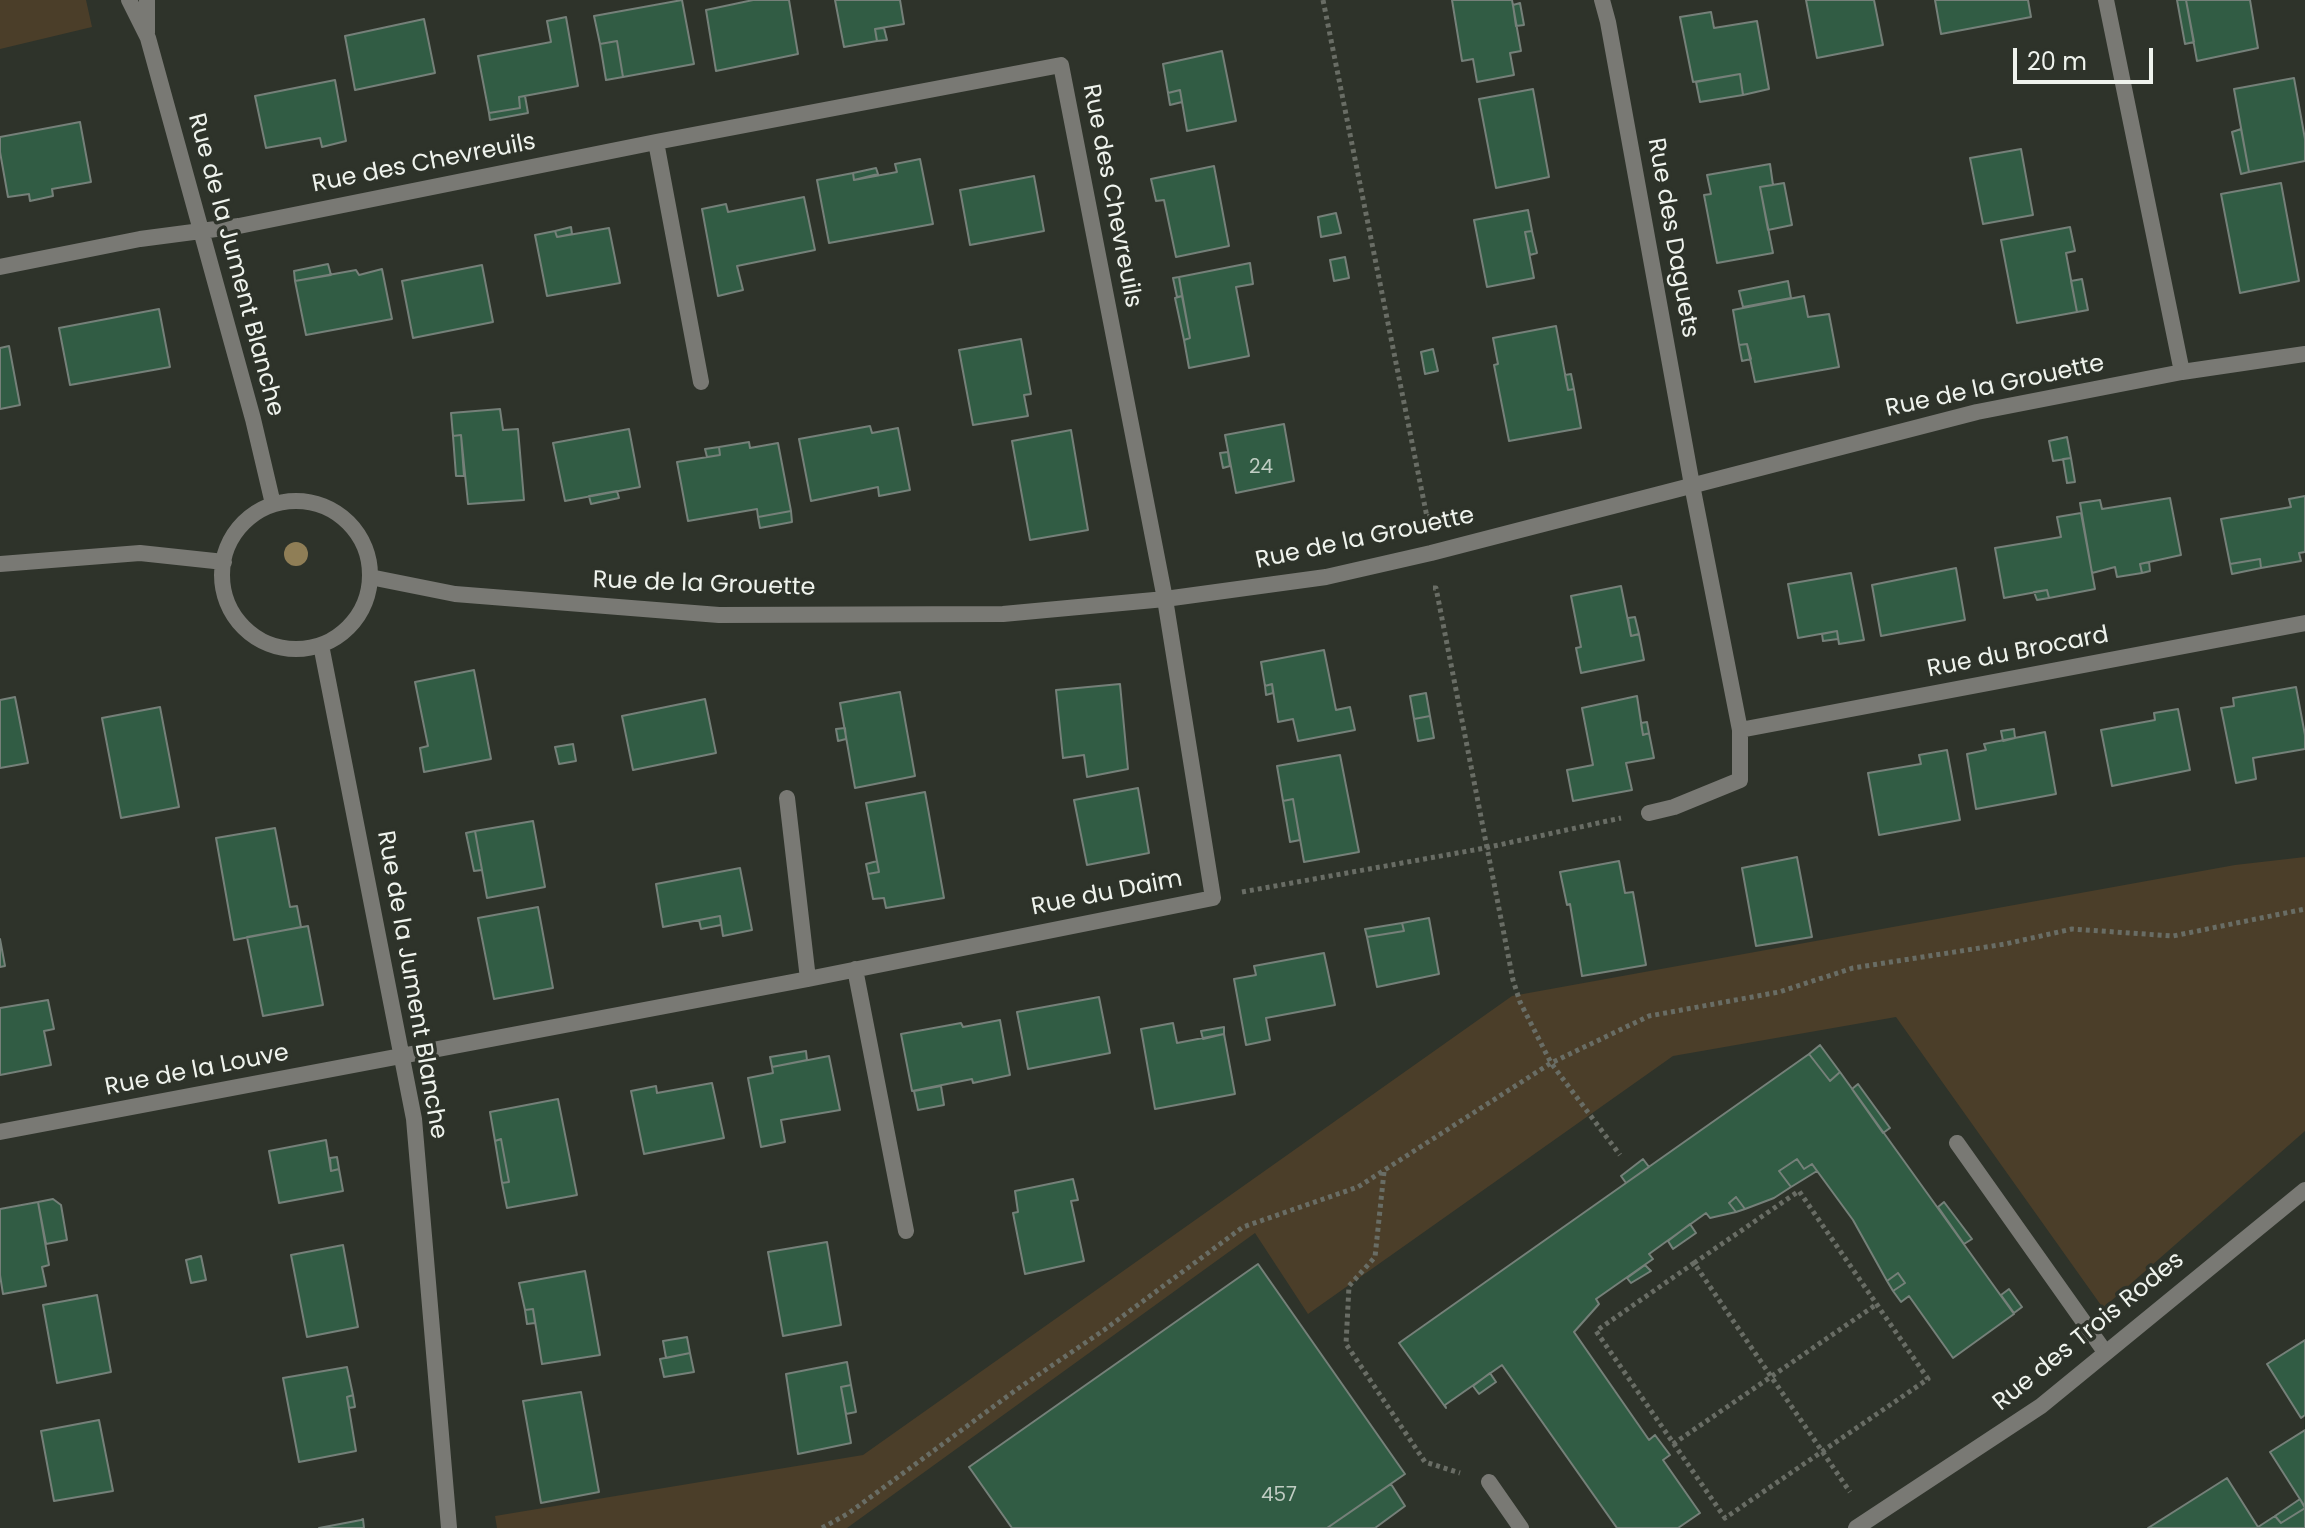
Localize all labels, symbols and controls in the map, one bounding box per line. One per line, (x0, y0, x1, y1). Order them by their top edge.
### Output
scale bar (2017, 32, 2157, 82)
text: 20 m (2027, 45, 2087, 78)
street label: Rue des Chevreuils (1075, 82, 1147, 310)
street label: Rue de la Jument Blanche (181, 110, 289, 420)
street label: Rue des Chevreuils (310, 128, 538, 200)
street label: Rue des Daguets (1640, 136, 1704, 340)
street label: Rue de la Grouette (1883, 350, 2107, 424)
house number: 24 (1249, 456, 1273, 480)
street label: Rue de la Grouette (1253, 502, 1477, 576)
street label: Rue de la Grouette (592, 567, 816, 603)
street label: Rue du Brocard (1925, 621, 2111, 685)
street label: Rue de la Jument Blanche (370, 829, 452, 1141)
street label: Rue du Daim (1029, 865, 1185, 923)
street label: Rue de la Louve (103, 1039, 291, 1103)
street label: Rue des Trois Rodes (1988, 1246, 2190, 1418)
house number: 457 (1261, 1484, 1297, 1508)

